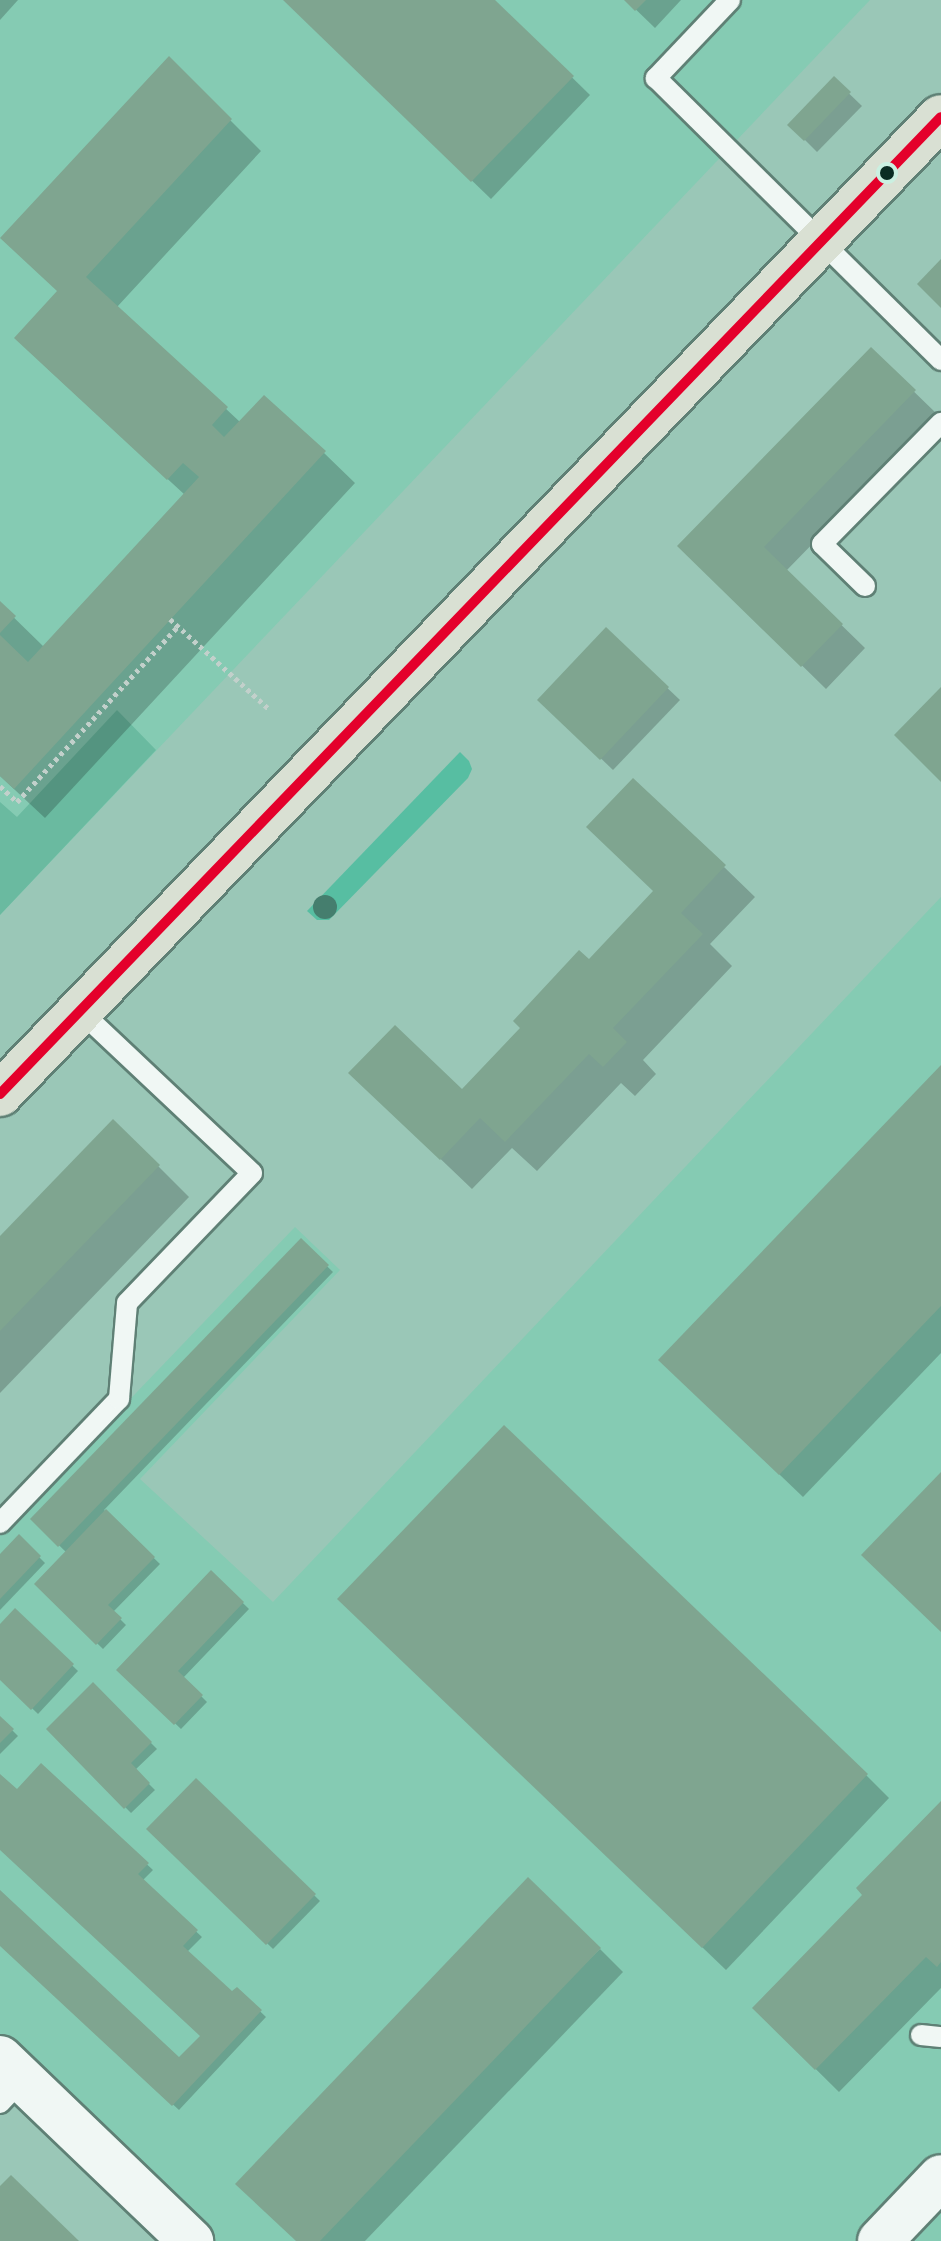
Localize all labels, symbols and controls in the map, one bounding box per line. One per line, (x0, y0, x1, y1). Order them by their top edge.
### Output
unlabelled marker (879, 165, 895, 181)

